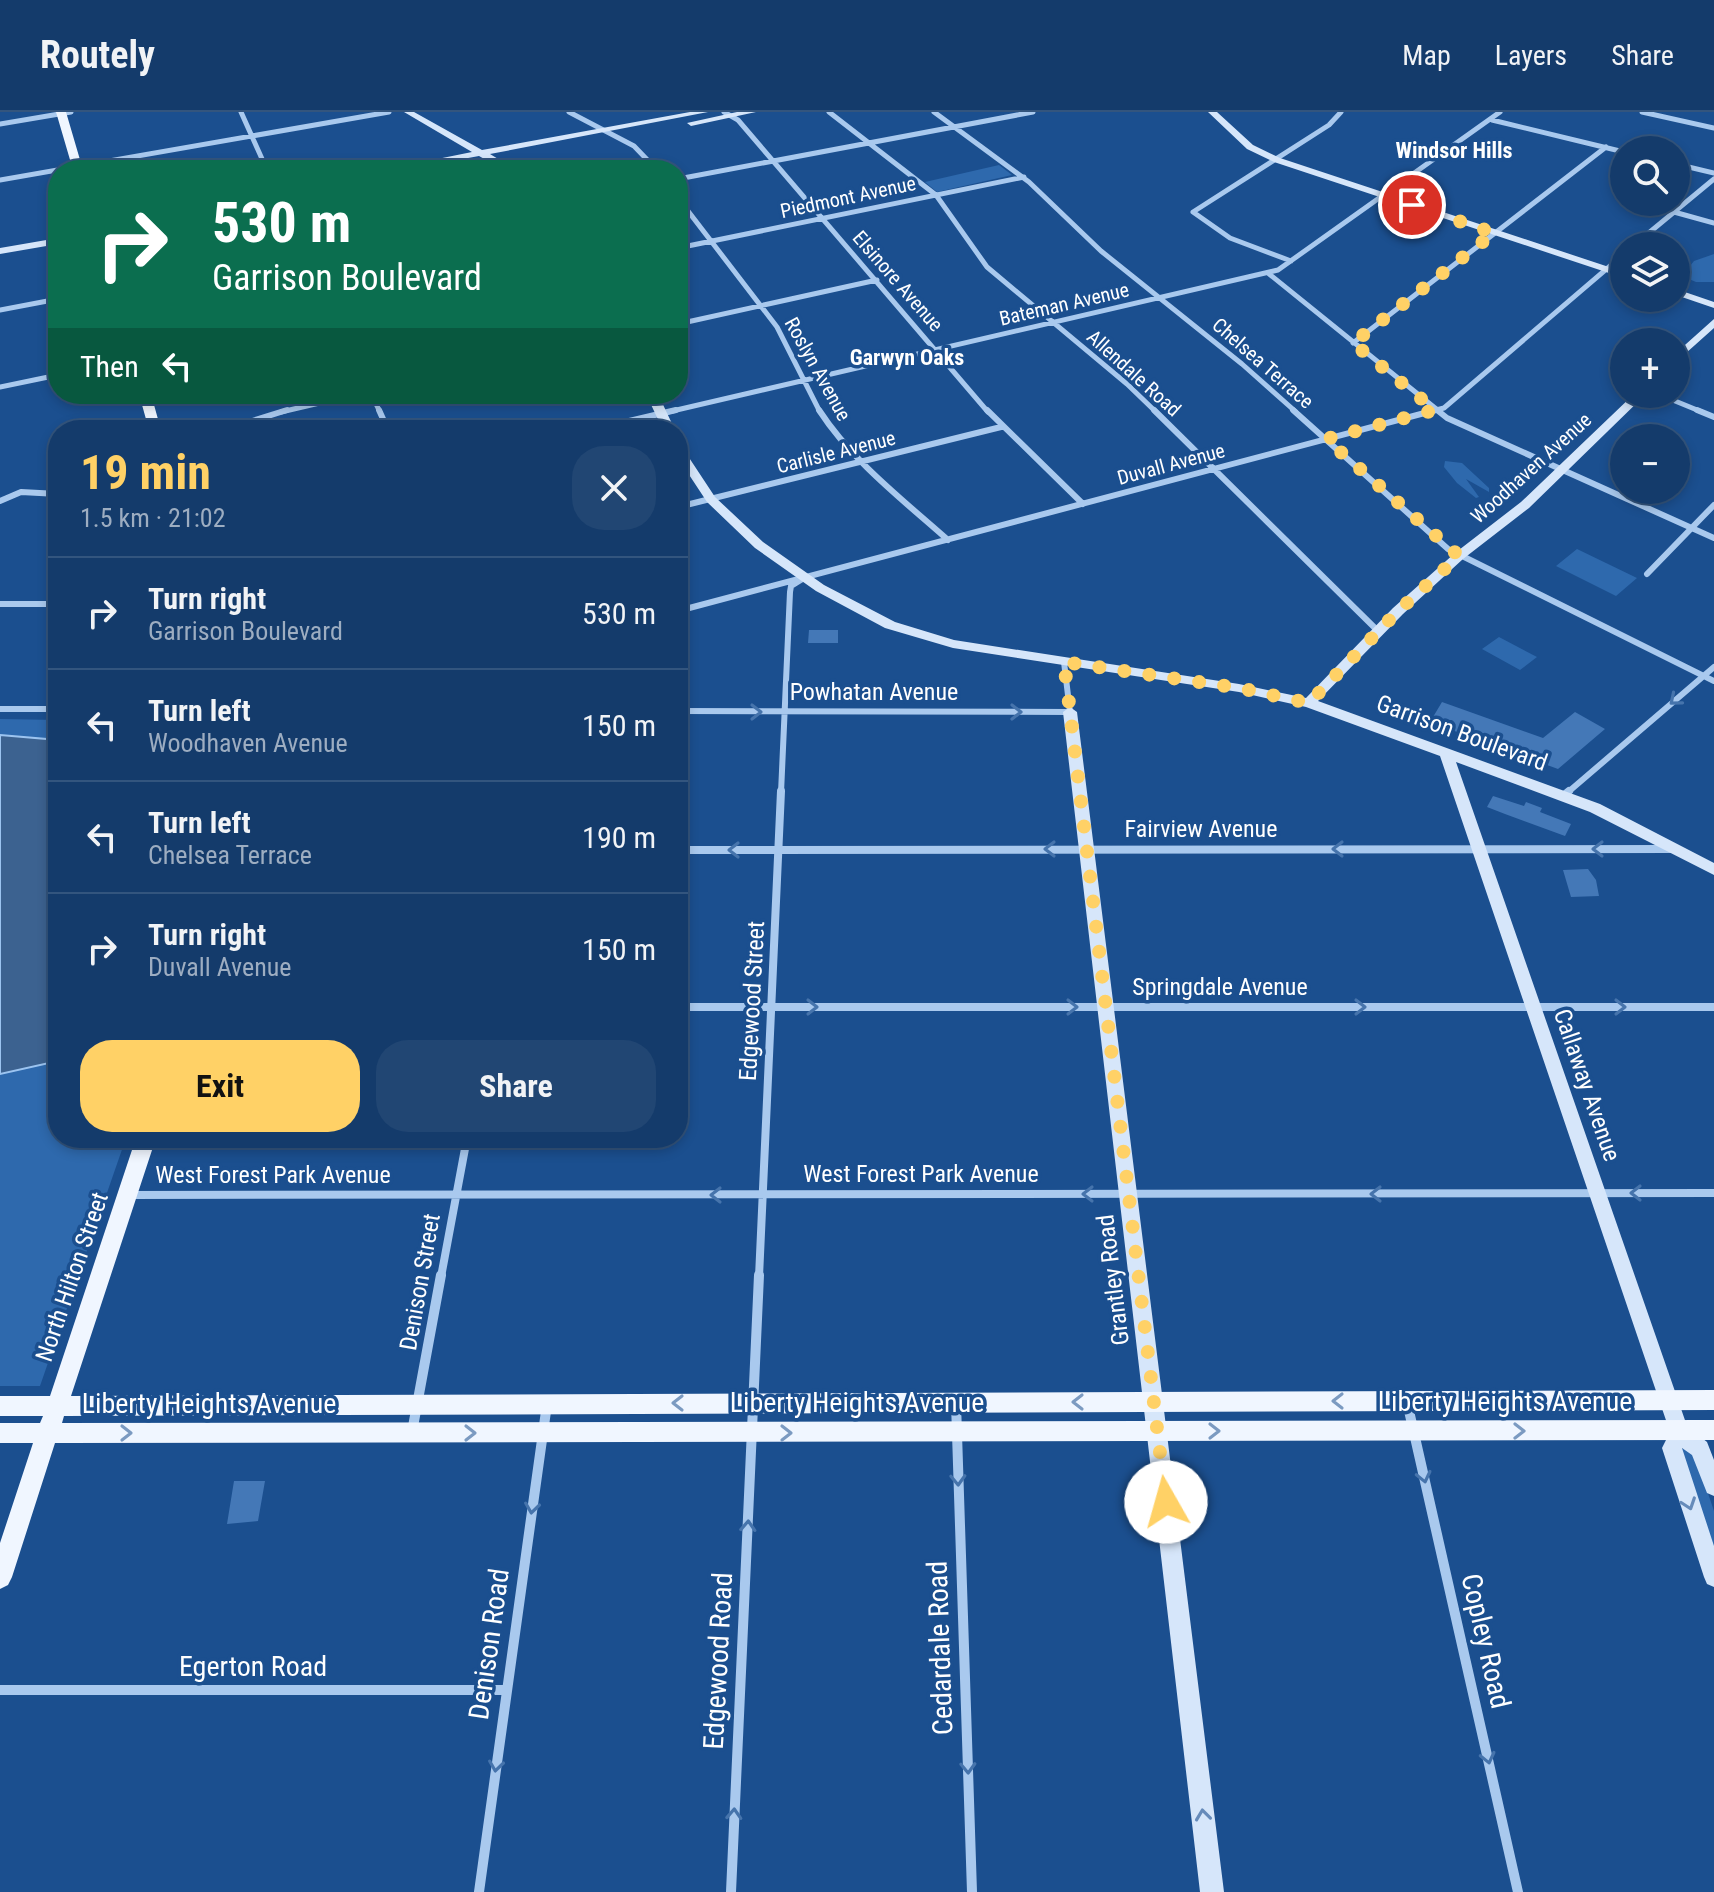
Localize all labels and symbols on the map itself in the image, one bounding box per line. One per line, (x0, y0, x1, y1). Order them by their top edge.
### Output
district label: Windsor Hills (1395, 138, 1513, 163)
street label: Piedmont Avenue (778, 171, 918, 223)
pin (1378, 171, 1446, 239)
street label: Elsinore Avenue (848, 226, 948, 336)
street label: Bateman Avenue (997, 277, 1131, 331)
street label: Roslyn Avenue (780, 313, 856, 425)
street label: Chelsea Terrace (1208, 313, 1318, 413)
street label: Allendale Road (1082, 325, 1186, 421)
district label: Garwyn Oaks (850, 345, 964, 370)
street label: Woodhaven Avenue (1466, 408, 1596, 528)
street label: Carlisle Avenue (774, 426, 898, 478)
street label: Duvall Avenue (1115, 438, 1227, 490)
street label: Powhatan Avenue (790, 678, 958, 706)
street label: Garrison Boulevard (1373, 689, 1551, 777)
one-way arrow (1670, 690, 1684, 705)
one-way arrow (750, 703, 763, 721)
one-way arrow (1010, 703, 1023, 721)
street label: Fairview Avenue (1125, 815, 1277, 843)
one-way arrow (1043, 840, 1056, 858)
one-way arrow (1331, 840, 1344, 858)
one-way arrow (1591, 840, 1604, 858)
one-way arrow (727, 841, 740, 859)
street label: Edgewood Street (734, 920, 770, 1082)
street label: Springdale Avenue (1132, 973, 1308, 1001)
one-way arrow (806, 998, 819, 1016)
one-way arrow (1066, 998, 1079, 1016)
one-way arrow (1354, 998, 1367, 1016)
one-way arrow (1614, 998, 1627, 1016)
street label: Callaway Avenue (1548, 1005, 1626, 1165)
street label: West Forest Park Avenue (803, 1160, 1039, 1188)
street label: West Forest Park Avenue (155, 1161, 391, 1189)
one-way arrow (1629, 1184, 1642, 1202)
one-way arrow (1081, 1185, 1094, 1203)
one-way arrow (1369, 1185, 1382, 1203)
one-way arrow (709, 1186, 722, 1204)
street label: North Hilton Street (30, 1189, 114, 1365)
street label: Denison Street (394, 1211, 446, 1353)
street label: Grantley Road (1091, 1213, 1135, 1347)
street label: Liberty Heights Avenue (1378, 1385, 1632, 1418)
street label: Liberty Heights Avenue (730, 1386, 984, 1419)
street label: Liberty Heights Avenue (82, 1387, 336, 1420)
one-way arrow (1331, 1392, 1344, 1410)
one-way arrow (1071, 1393, 1084, 1411)
one-way arrow (671, 1394, 684, 1412)
one-way arrow (1208, 1422, 1221, 1440)
one-way arrow (1513, 1422, 1526, 1440)
one-way arrow (120, 1424, 133, 1442)
one-way arrow (464, 1424, 477, 1442)
one-way arrow (780, 1424, 793, 1442)
position arrow (1124, 1460, 1208, 1544)
one-way arrow (1415, 1470, 1432, 1484)
one-way arrow (950, 1474, 967, 1487)
one-way arrow (1680, 1496, 1696, 1510)
one-way arrow (524, 1501, 541, 1515)
one-way arrow (739, 1519, 756, 1532)
street label: Cedardale Road (920, 1560, 960, 1736)
street label: Denison Road (462, 1566, 516, 1722)
street label: Copley Road (1454, 1570, 1518, 1712)
street label: Edgewood Road (697, 1572, 739, 1750)
street label: Egerton Road (179, 1650, 327, 1683)
one-way arrow (1479, 1751, 1496, 1764)
one-way arrow (488, 1759, 505, 1773)
one-way arrow (959, 1762, 976, 1775)
one-way arrow (726, 1807, 743, 1820)
one-way arrow (1194, 1808, 1211, 1821)

